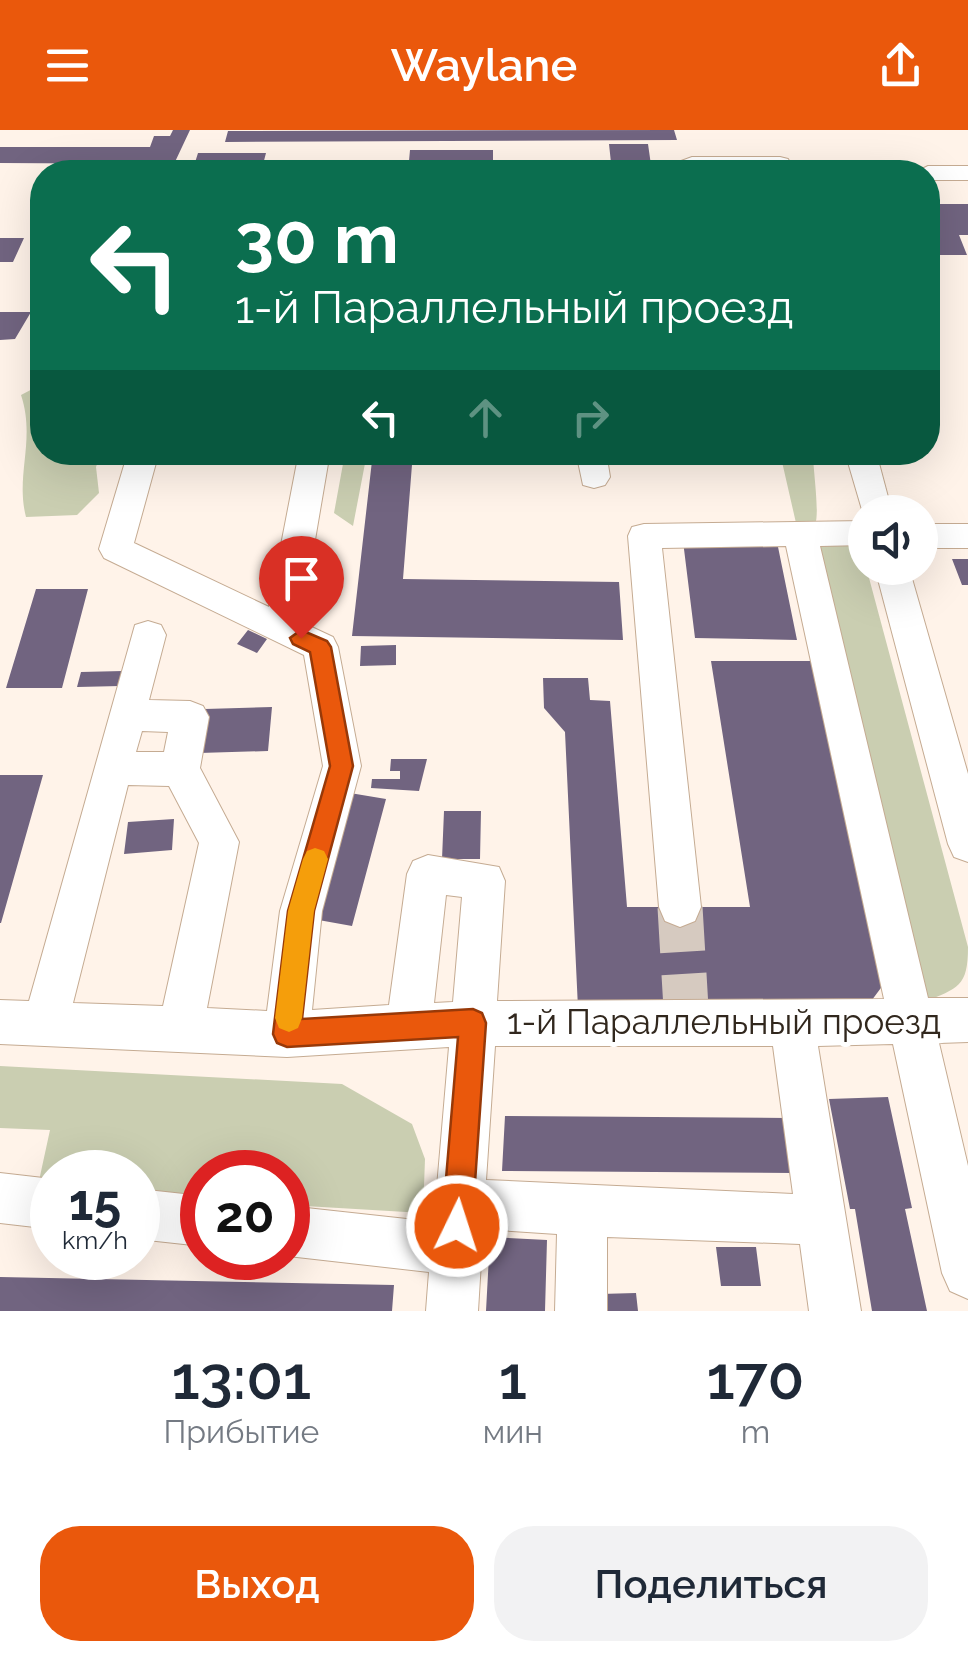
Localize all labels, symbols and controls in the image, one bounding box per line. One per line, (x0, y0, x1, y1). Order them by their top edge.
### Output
icon: menu (40, 38, 95, 93)
icon: share (873, 38, 928, 93)
text: Waylane (391, 39, 577, 92)
text: 30 m (235, 197, 399, 279)
icon: left (70, 200, 200, 330)
text: 1-й Параллельный проезд (235, 281, 793, 334)
icon: left (353, 390, 408, 445)
icon: ahead (458, 390, 513, 445)
icon: right (563, 390, 618, 445)
map controls (848, 495, 938, 585)
button: sound (848, 495, 938, 585)
pin (259, 536, 344, 639)
icon: arrive (274, 551, 329, 606)
street label: 1-й Параллельный проезд (507, 1001, 941, 1042)
speed limit sign: 20 (180, 1150, 310, 1280)
text: 15 (69, 1173, 121, 1232)
position arrow (405, 1174, 509, 1278)
text: km/h (62, 1225, 128, 1255)
text: 13:01 (172, 1343, 311, 1413)
text: 1 (499, 1343, 527, 1413)
text: 170 (706, 1343, 804, 1413)
text: Прибытие (164, 1413, 319, 1450)
text: мин (483, 1413, 543, 1450)
text: m (741, 1413, 770, 1450)
button: Выход (40, 1526, 474, 1641)
button: Поделиться (494, 1526, 928, 1641)

